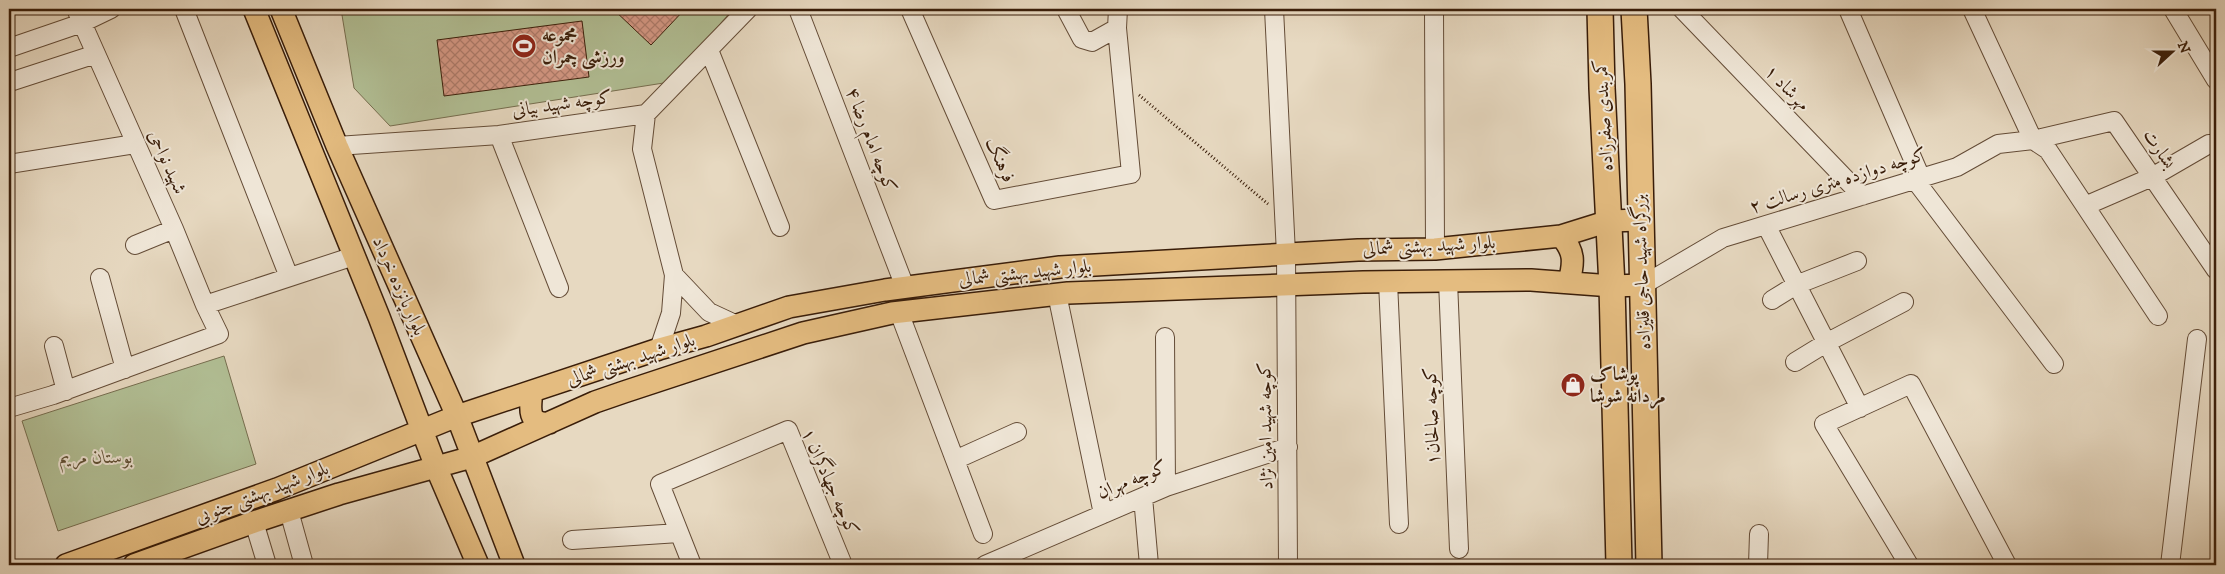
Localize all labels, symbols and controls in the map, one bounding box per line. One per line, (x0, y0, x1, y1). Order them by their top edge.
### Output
place label: مجموعه ورزشی چمران (542, 24, 625, 70)
north arrow (2148, 28, 2198, 78)
sports icon: مجموعه ورزشی چمران (511, 33, 537, 59)
text: N (2173, 39, 2194, 57)
street label: کمربندی صفرزاده (1590, 58, 1618, 172)
street label: مهرشاد ۱ (1759, 60, 1815, 116)
street label: کوچه امام رضا ۴ (837, 84, 902, 197)
street label: کوچه شهید بیانی (510, 86, 614, 123)
street label: بشارت (2137, 125, 2181, 174)
street label: شهید نواحی (143, 126, 191, 198)
street label: فرهنگ (980, 133, 1022, 186)
street label: کوچه دوازده متری رسالت ۲ (1747, 143, 1930, 220)
street label: بزرگراه شهید حاجی قلیزاده (1626, 193, 1656, 350)
street label: بلوار شهید بهشتی شمالی (1362, 231, 1496, 262)
street label: بلوار پانزده خرداد (366, 233, 431, 340)
street label: بلوار شهید بهشتی شمالی (958, 255, 1093, 292)
street label: بلوار شهید بهشتی شمالی (564, 328, 698, 392)
street label: کوچه شهید امین نژاد (1253, 362, 1280, 490)
place label: پوشاک مردانه شوشا (1590, 363, 1666, 409)
street label: کوچه صالحان۱ (1419, 367, 1446, 465)
shop icon: پوشاک مردانه شوشا (1560, 372, 1586, 398)
street label: کوچه جهادگران ۱ (795, 424, 866, 540)
park label: بوستان مریم (59, 446, 133, 473)
street label: کوچه مهران (1094, 456, 1171, 505)
street label: بلوار شهید بهشتی جنوبی (192, 457, 333, 531)

